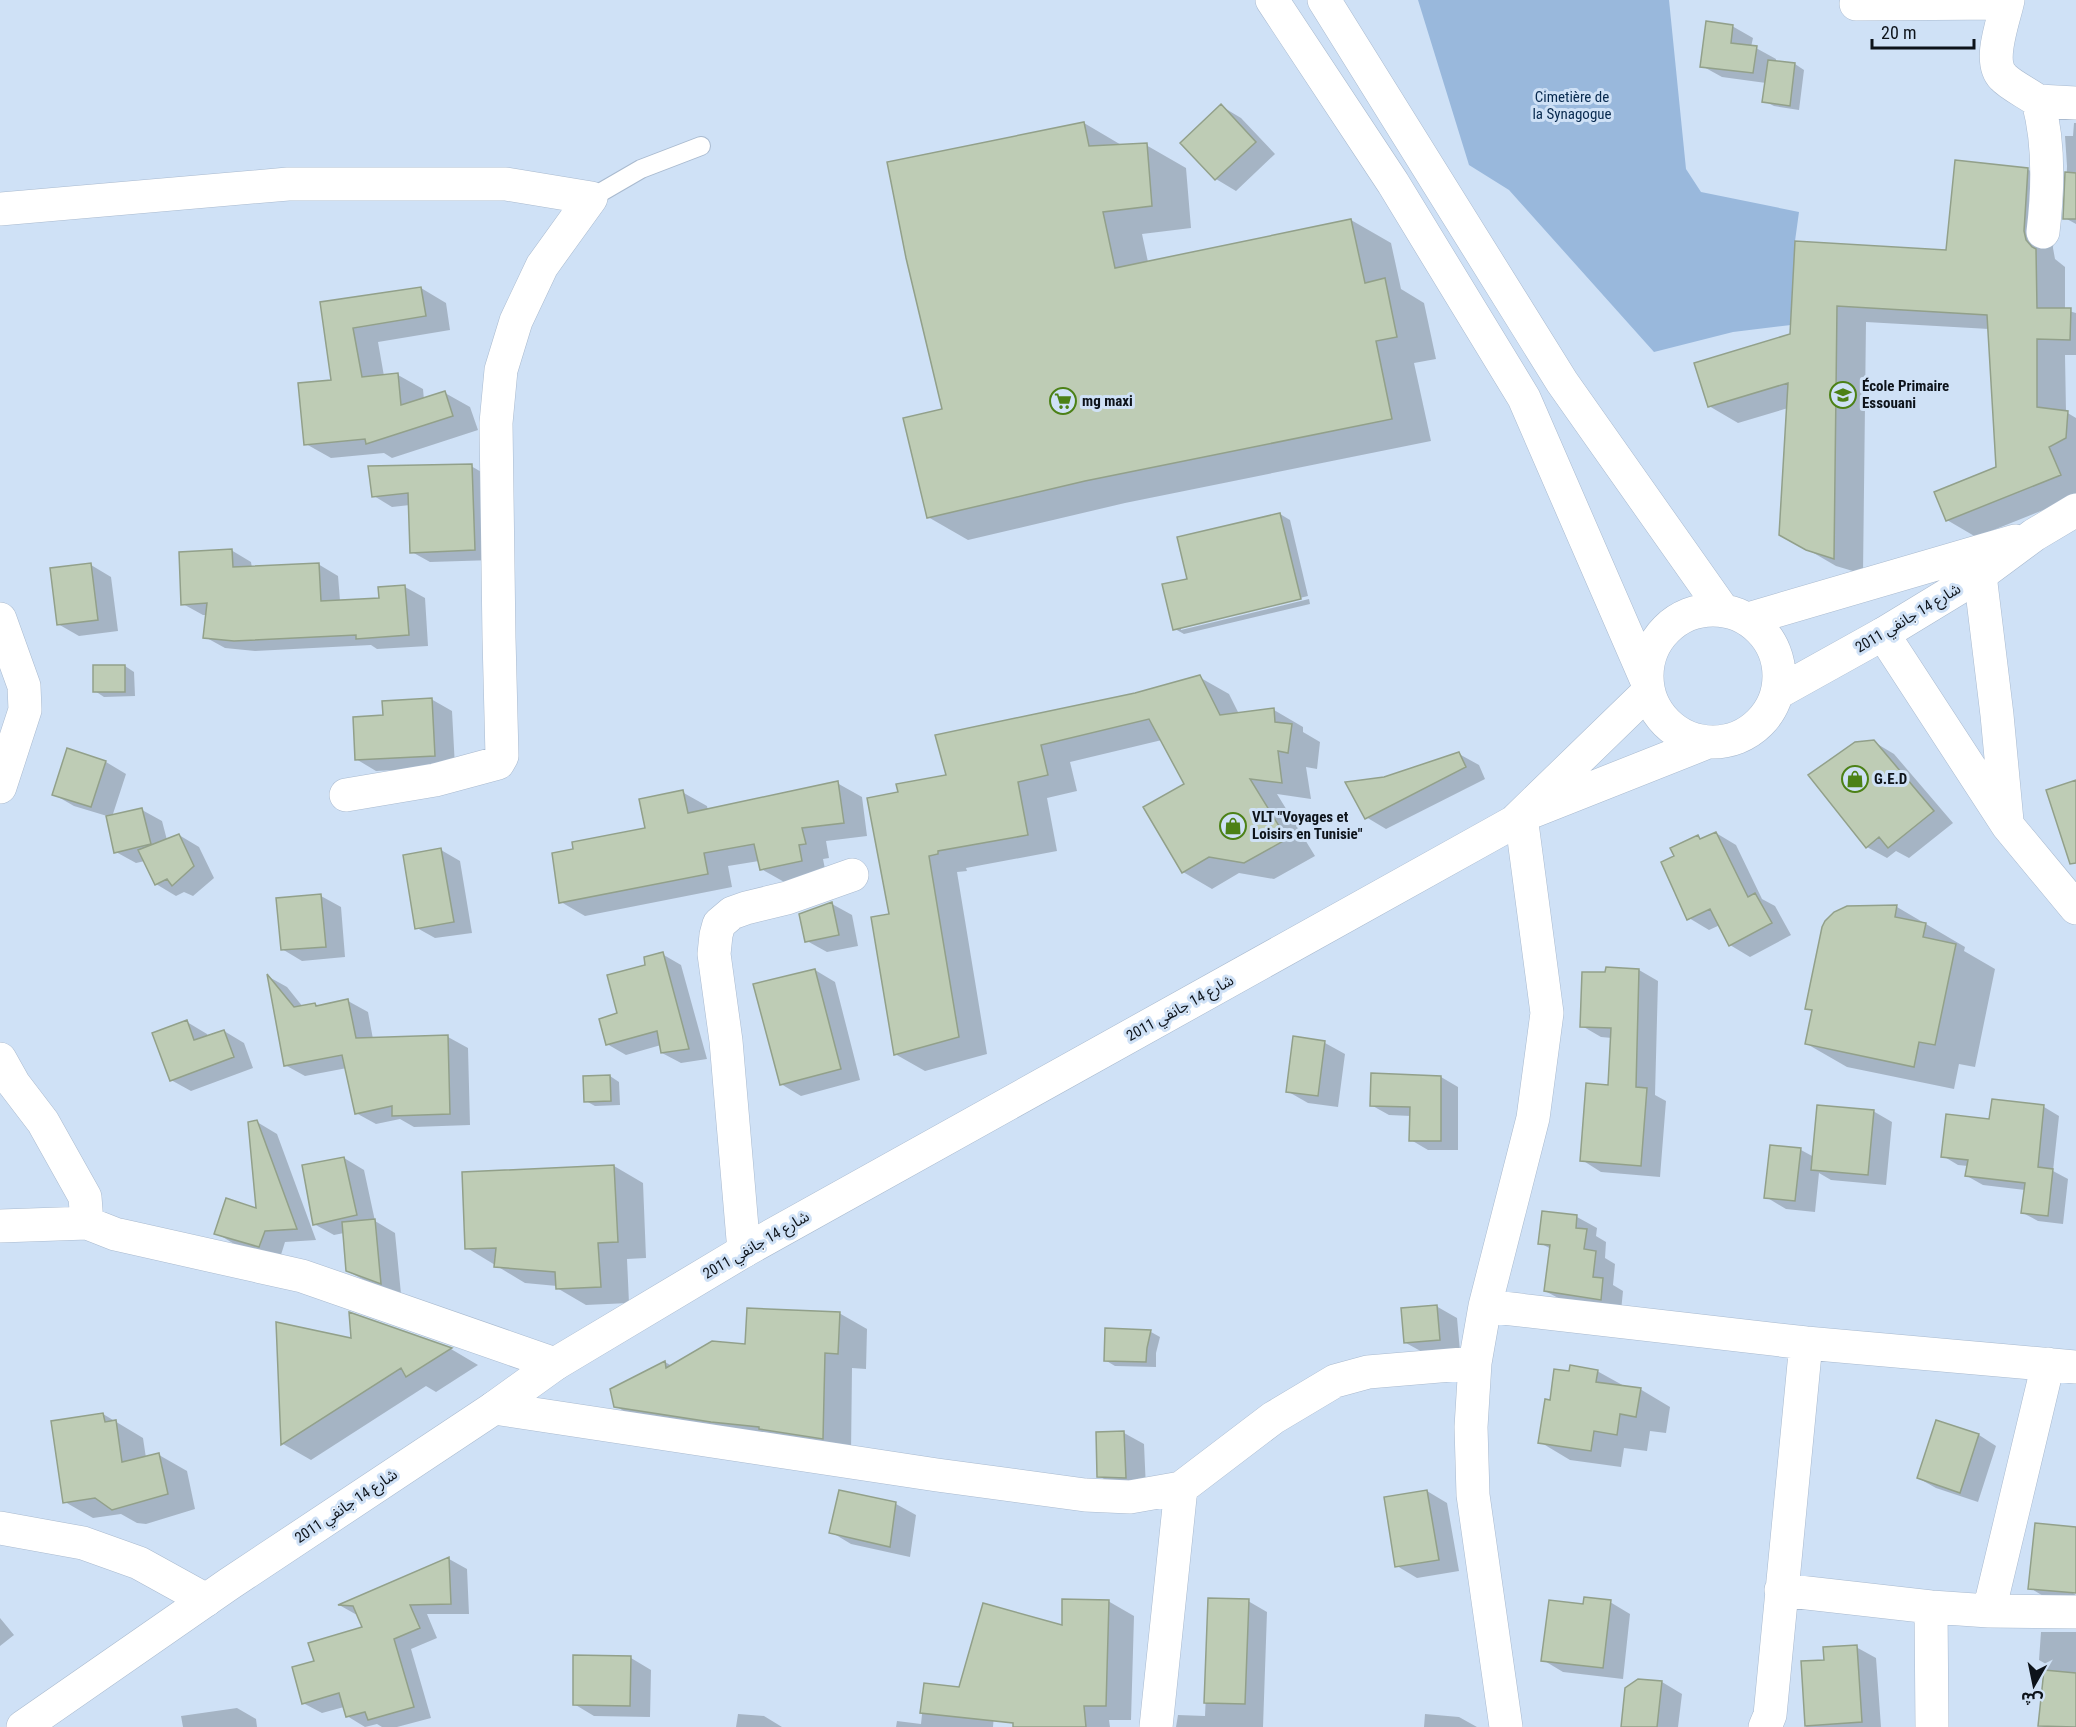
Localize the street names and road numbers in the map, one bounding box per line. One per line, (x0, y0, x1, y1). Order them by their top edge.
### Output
street label: شارع 14 جانفي 2011 (1852, 579, 1966, 659)
street label: شارع 14 جانفي 2011 (1123, 971, 1238, 1048)
street label: شارع 14 جانفي 2011 (700, 1207, 814, 1285)
street label: شارع 14 جانفي 2011 (291, 1465, 403, 1549)

